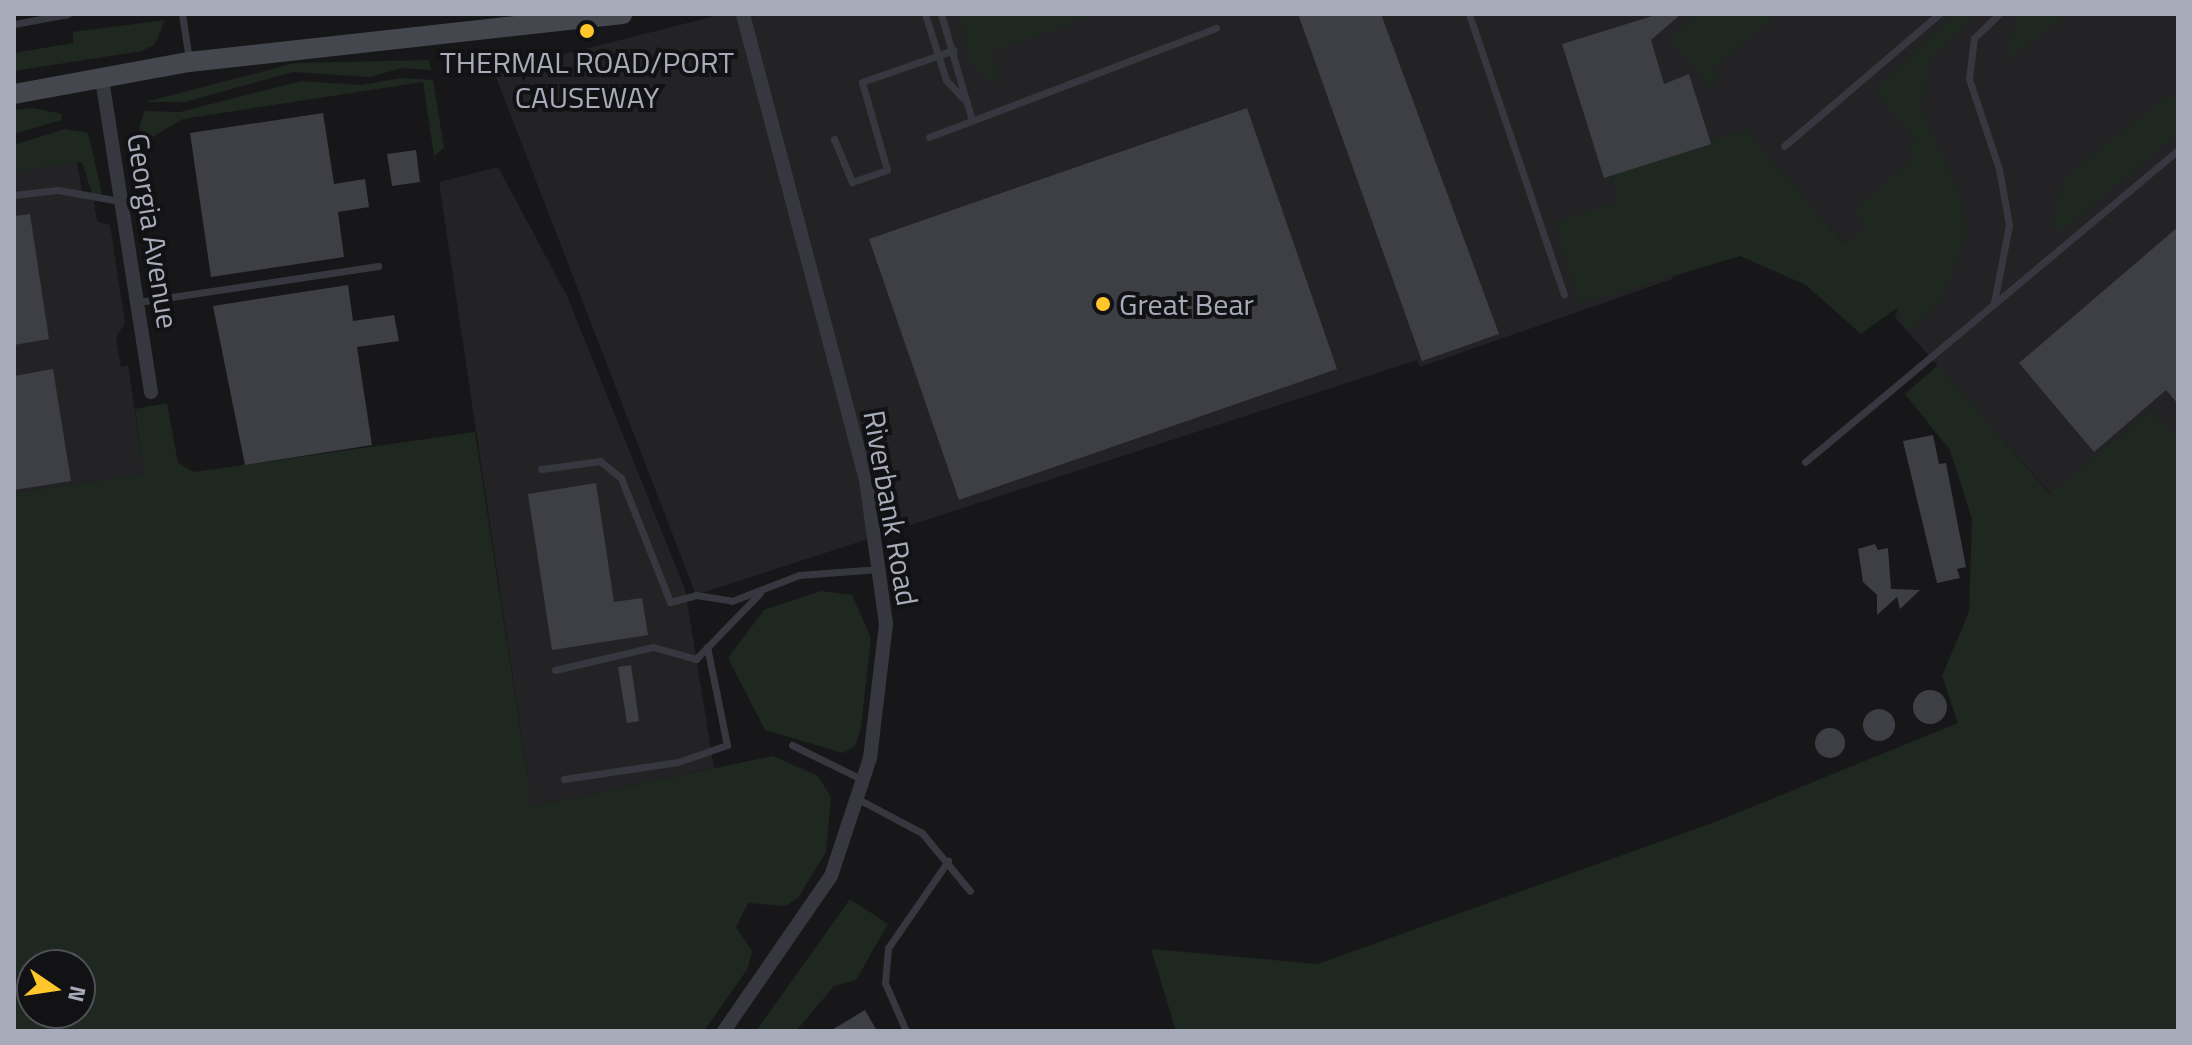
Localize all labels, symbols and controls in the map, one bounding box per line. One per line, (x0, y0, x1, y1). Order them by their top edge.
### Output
marker: THERMAL ROAD/PORT CAUSEWAY (578, 22, 596, 40)
place label: THERMAL ROAD/PORT CAUSEWAY (440, 44, 734, 114)
street label: Georgia Avenue (120, 131, 186, 331)
place label: Great Bear (1119, 286, 1254, 322)
marker: Great Bear (1094, 295, 1112, 313)
street label: Riverbank Road (856, 408, 926, 608)
north arrow (16, 949, 96, 1029)
text: N (59, 983, 96, 1005)

